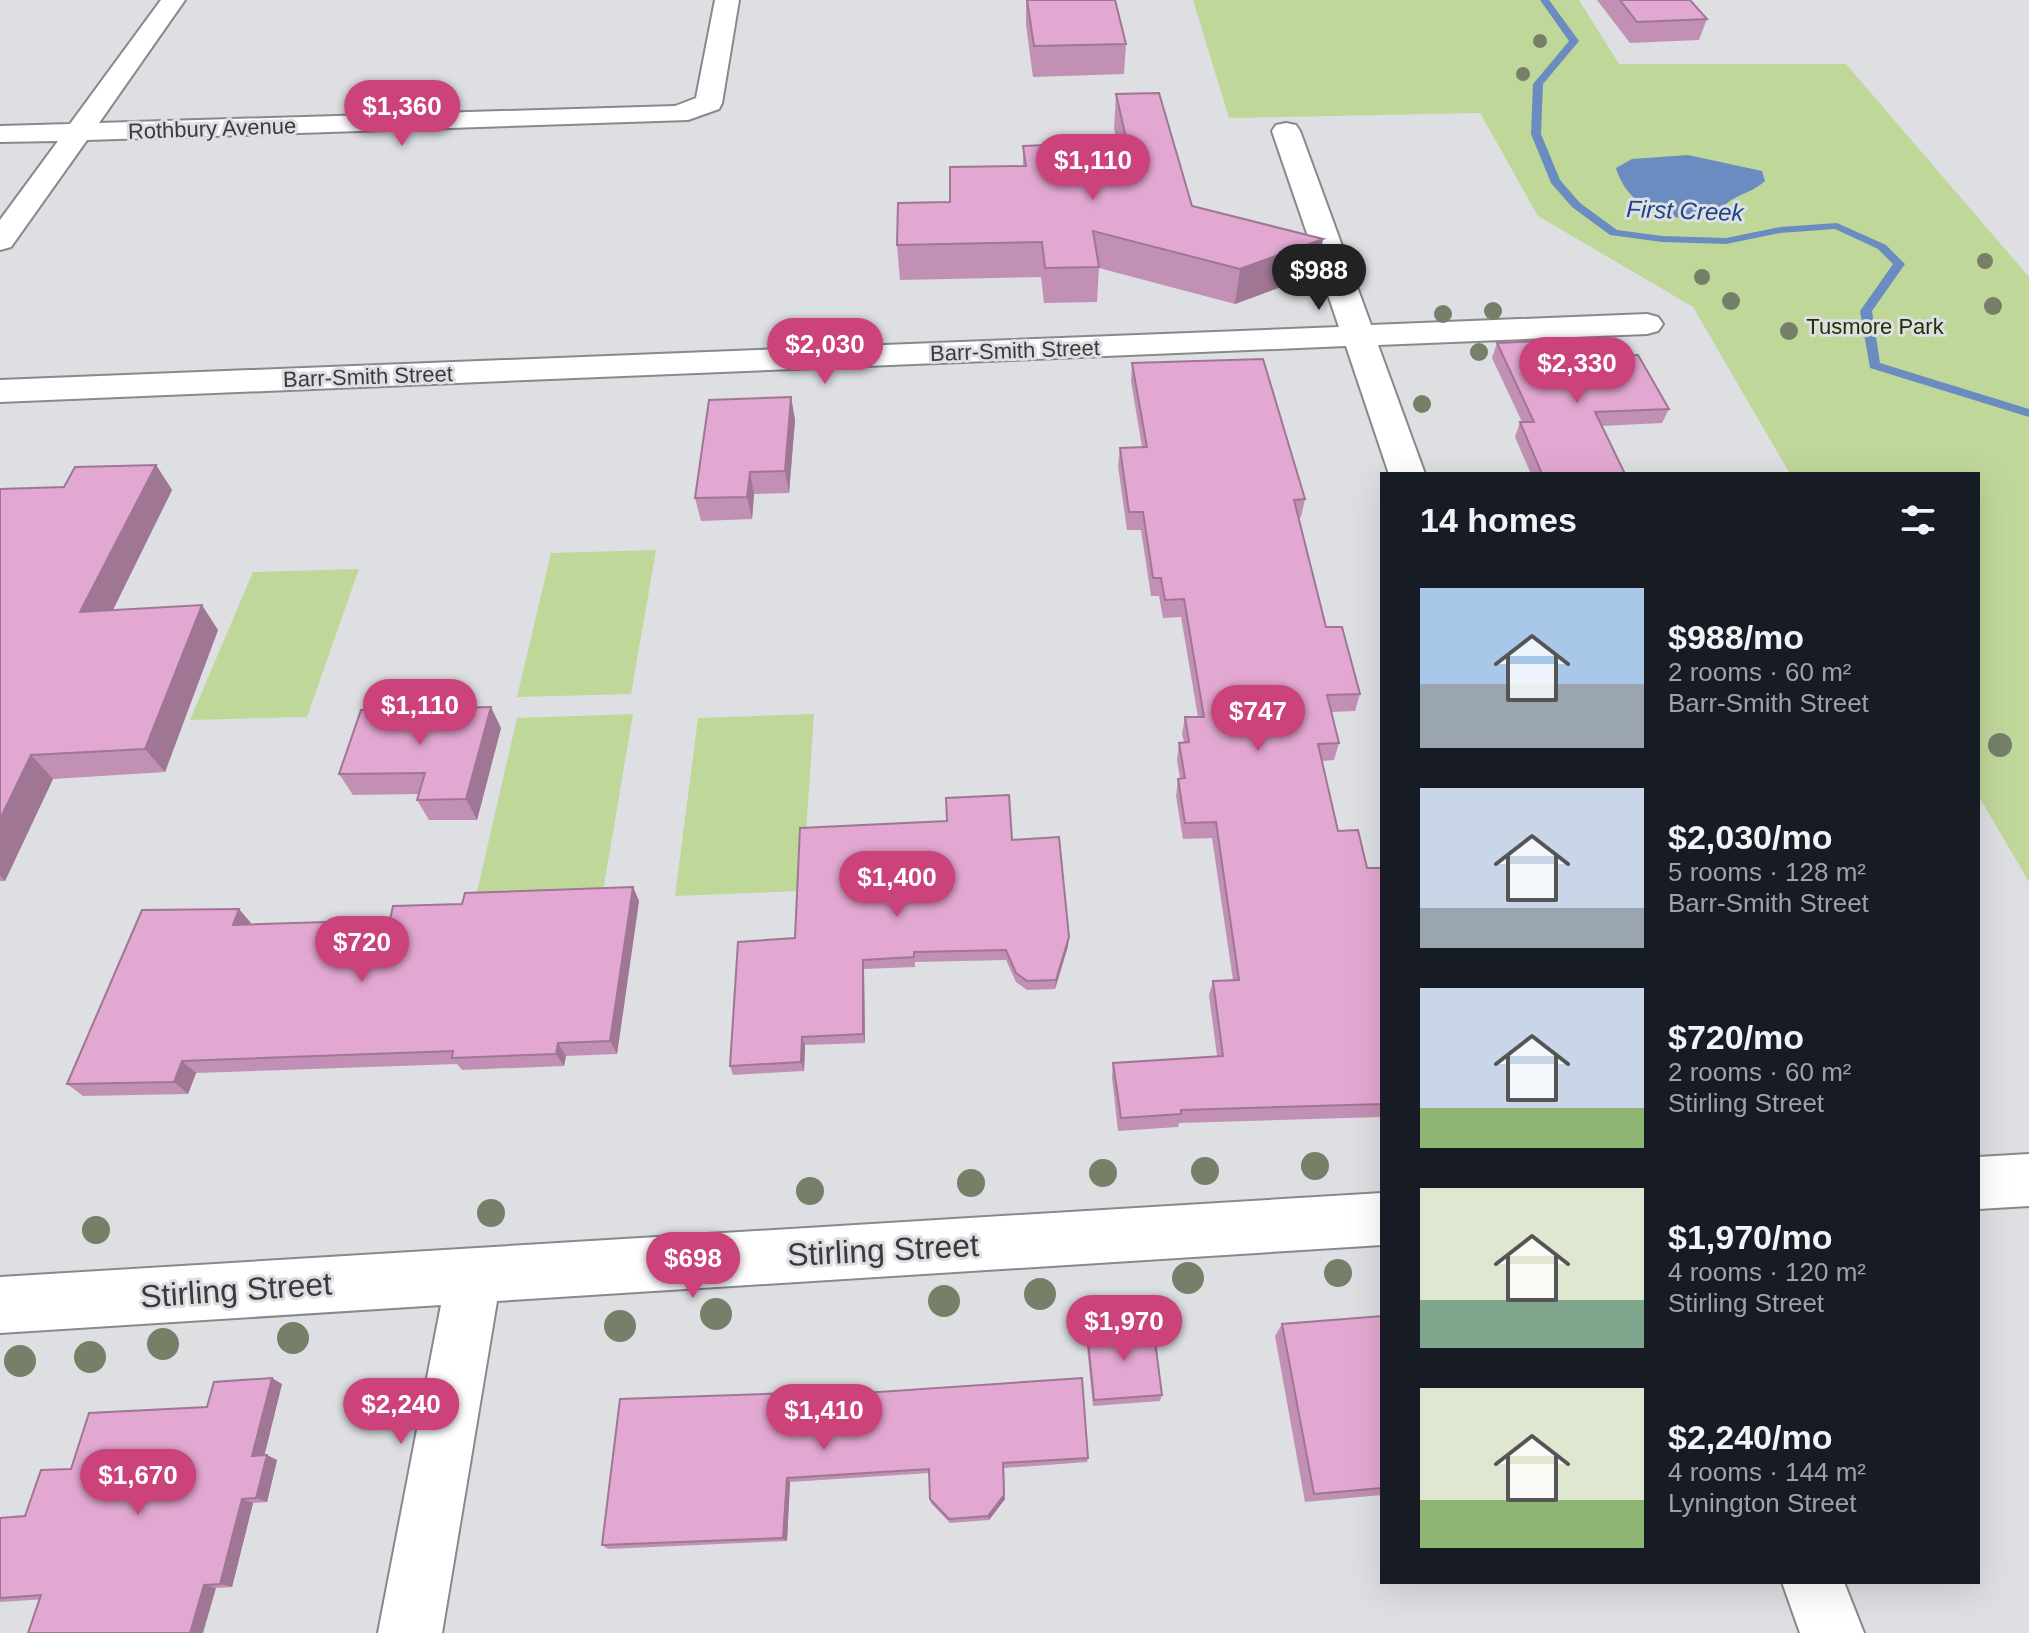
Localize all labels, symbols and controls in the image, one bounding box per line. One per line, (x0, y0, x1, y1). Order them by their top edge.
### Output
pin: $1,360 (337, 80, 467, 148)
text: $1,360 (362, 91, 442, 121)
street label: Rothbury Avenue (127, 113, 297, 144)
pin: $1,110 (1028, 134, 1158, 202)
text: $1,110 (1054, 145, 1132, 175)
water label: First Creek (1626, 195, 1746, 226)
pin: $988 (1272, 244, 1366, 312)
text: $988 (1290, 255, 1348, 285)
park label: Tusmore Park (1806, 314, 1945, 339)
pin: $2,030 (760, 318, 890, 386)
text: $2,030 (785, 329, 865, 359)
street label: Barr-Smith Street (930, 335, 1100, 366)
pin: $2,330 (1512, 337, 1642, 405)
text: $2,330 (1537, 348, 1617, 378)
street label: Barr-Smith Street (283, 361, 453, 392)
icon: filters (1896, 498, 1940, 542)
text: 14 homes (1420, 501, 1577, 539)
text: $988/mo (1668, 618, 1804, 656)
icon: home (1484, 620, 1580, 716)
text: 2 rooms · 60 m² (1668, 657, 1852, 687)
pin: $1,110 (355, 679, 485, 747)
pin: $747 (1211, 685, 1305, 753)
text: Barr-Smith Street (1668, 688, 1869, 718)
text: $1,110 (381, 690, 459, 720)
text: $747 (1229, 696, 1287, 726)
text: $2,030/mo (1668, 818, 1832, 856)
icon: home (1484, 820, 1580, 916)
pin: $1,400 (832, 851, 962, 919)
text: 5 rooms · 128 m² (1668, 857, 1866, 887)
text: $1,400 (857, 862, 937, 892)
text: Barr-Smith Street (1668, 888, 1869, 918)
pin: $720 (315, 916, 409, 984)
text: $720 (333, 927, 391, 957)
text: $720/mo (1668, 1018, 1804, 1056)
icon: home (1484, 1020, 1580, 1116)
text: 2 rooms · 60 m² (1668, 1057, 1852, 1087)
text: Stirling Street (1668, 1088, 1824, 1118)
text: $1,970/mo (1668, 1218, 1832, 1256)
icon: home (1484, 1220, 1580, 1316)
street label: Stirling Street (786, 1227, 980, 1273)
pin: $698 (646, 1232, 740, 1300)
text: $698 (664, 1243, 722, 1273)
text: 4 rooms · 120 m² (1668, 1257, 1866, 1287)
street label: Stirling Street (139, 1265, 333, 1315)
text: Stirling Street (1668, 1288, 1824, 1318)
pin: $1,970 (1059, 1295, 1189, 1363)
text: $1,970 (1084, 1306, 1164, 1336)
pin: $2,240 (336, 1378, 466, 1446)
pin: $1,410 (759, 1384, 889, 1452)
text: $2,240 (361, 1389, 441, 1419)
text: $1,410 (784, 1395, 864, 1425)
text: $2,240/mo (1668, 1418, 1832, 1456)
icon: home (1484, 1420, 1580, 1516)
pin: $1,670 (73, 1449, 203, 1517)
text: 4 rooms · 144 m² (1668, 1457, 1866, 1487)
text: $1,670 (98, 1460, 178, 1490)
text: Lynington Street (1668, 1488, 1856, 1518)

